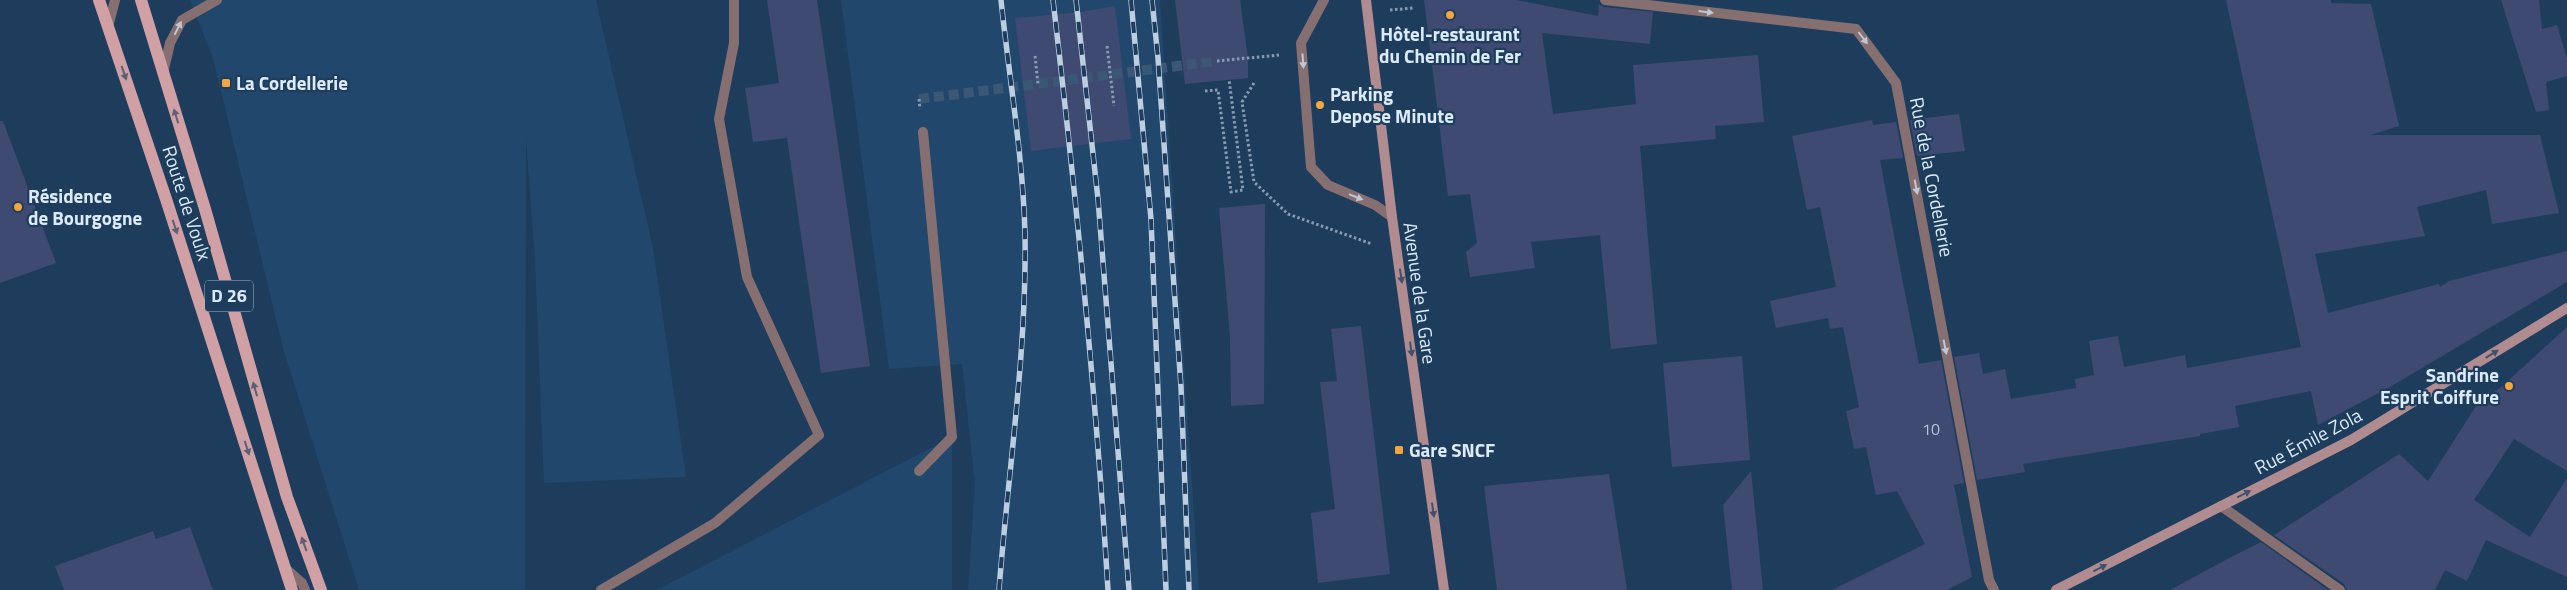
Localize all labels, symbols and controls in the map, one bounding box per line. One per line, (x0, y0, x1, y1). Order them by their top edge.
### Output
one-way arrow (1698, 8, 1714, 16)
marker: Hôtel-restaurant du Chemin de Fer (1444, 9, 1456, 21)
place label: Hôtel-restaurant du Chemin de Fer (1379, 19, 1521, 70)
one-way arrow (174, 21, 182, 35)
one-way arrow (1858, 31, 1868, 45)
one-way arrow (1299, 53, 1307, 69)
one-way arrow (120, 66, 128, 81)
place label: La Cordellerie (236, 68, 348, 97)
marker: La Cordellerie (220, 77, 232, 89)
place label: Parking Depose Minute (1330, 79, 1454, 130)
street label: Rue de la Cordellerie (1903, 94, 1962, 259)
marker: Parking Depose Minute (1314, 99, 1326, 111)
one-way arrow (171, 108, 179, 123)
street label: Route de Voulx (155, 142, 220, 265)
one-way arrow (1912, 180, 1920, 196)
place label: Résidence de Bourgogne (28, 181, 142, 232)
one-way arrow (1349, 193, 1364, 201)
marker: Résidence de Bourgogne (12, 201, 24, 213)
one-way arrow (172, 220, 180, 235)
street label: Avenue de la Gare (1396, 220, 1445, 366)
one-way arrow (1397, 269, 1405, 285)
road number: D 26 (205, 280, 253, 312)
one-way arrow (1942, 340, 1950, 356)
one-way arrow (1407, 341, 1415, 357)
one-way arrow (2486, 349, 2499, 358)
place label: Sandrine Esprit Coiffure (2380, 360, 2499, 411)
marker: Sandrine Esprit Coiffure (2503, 380, 2515, 392)
one-way arrow (251, 382, 259, 397)
street label: Rue Émile Zola (2249, 400, 2367, 481)
house number: 10 (1922, 417, 1940, 441)
place label: Gare SNCF (1409, 435, 1495, 464)
one-way arrow (244, 441, 251, 456)
marker: Gare SNCF (1393, 444, 1405, 456)
one-way arrow (2237, 490, 2252, 498)
one-way arrow (1429, 502, 1437, 518)
one-way arrow (300, 536, 308, 551)
one-way arrow (2092, 564, 2107, 572)

